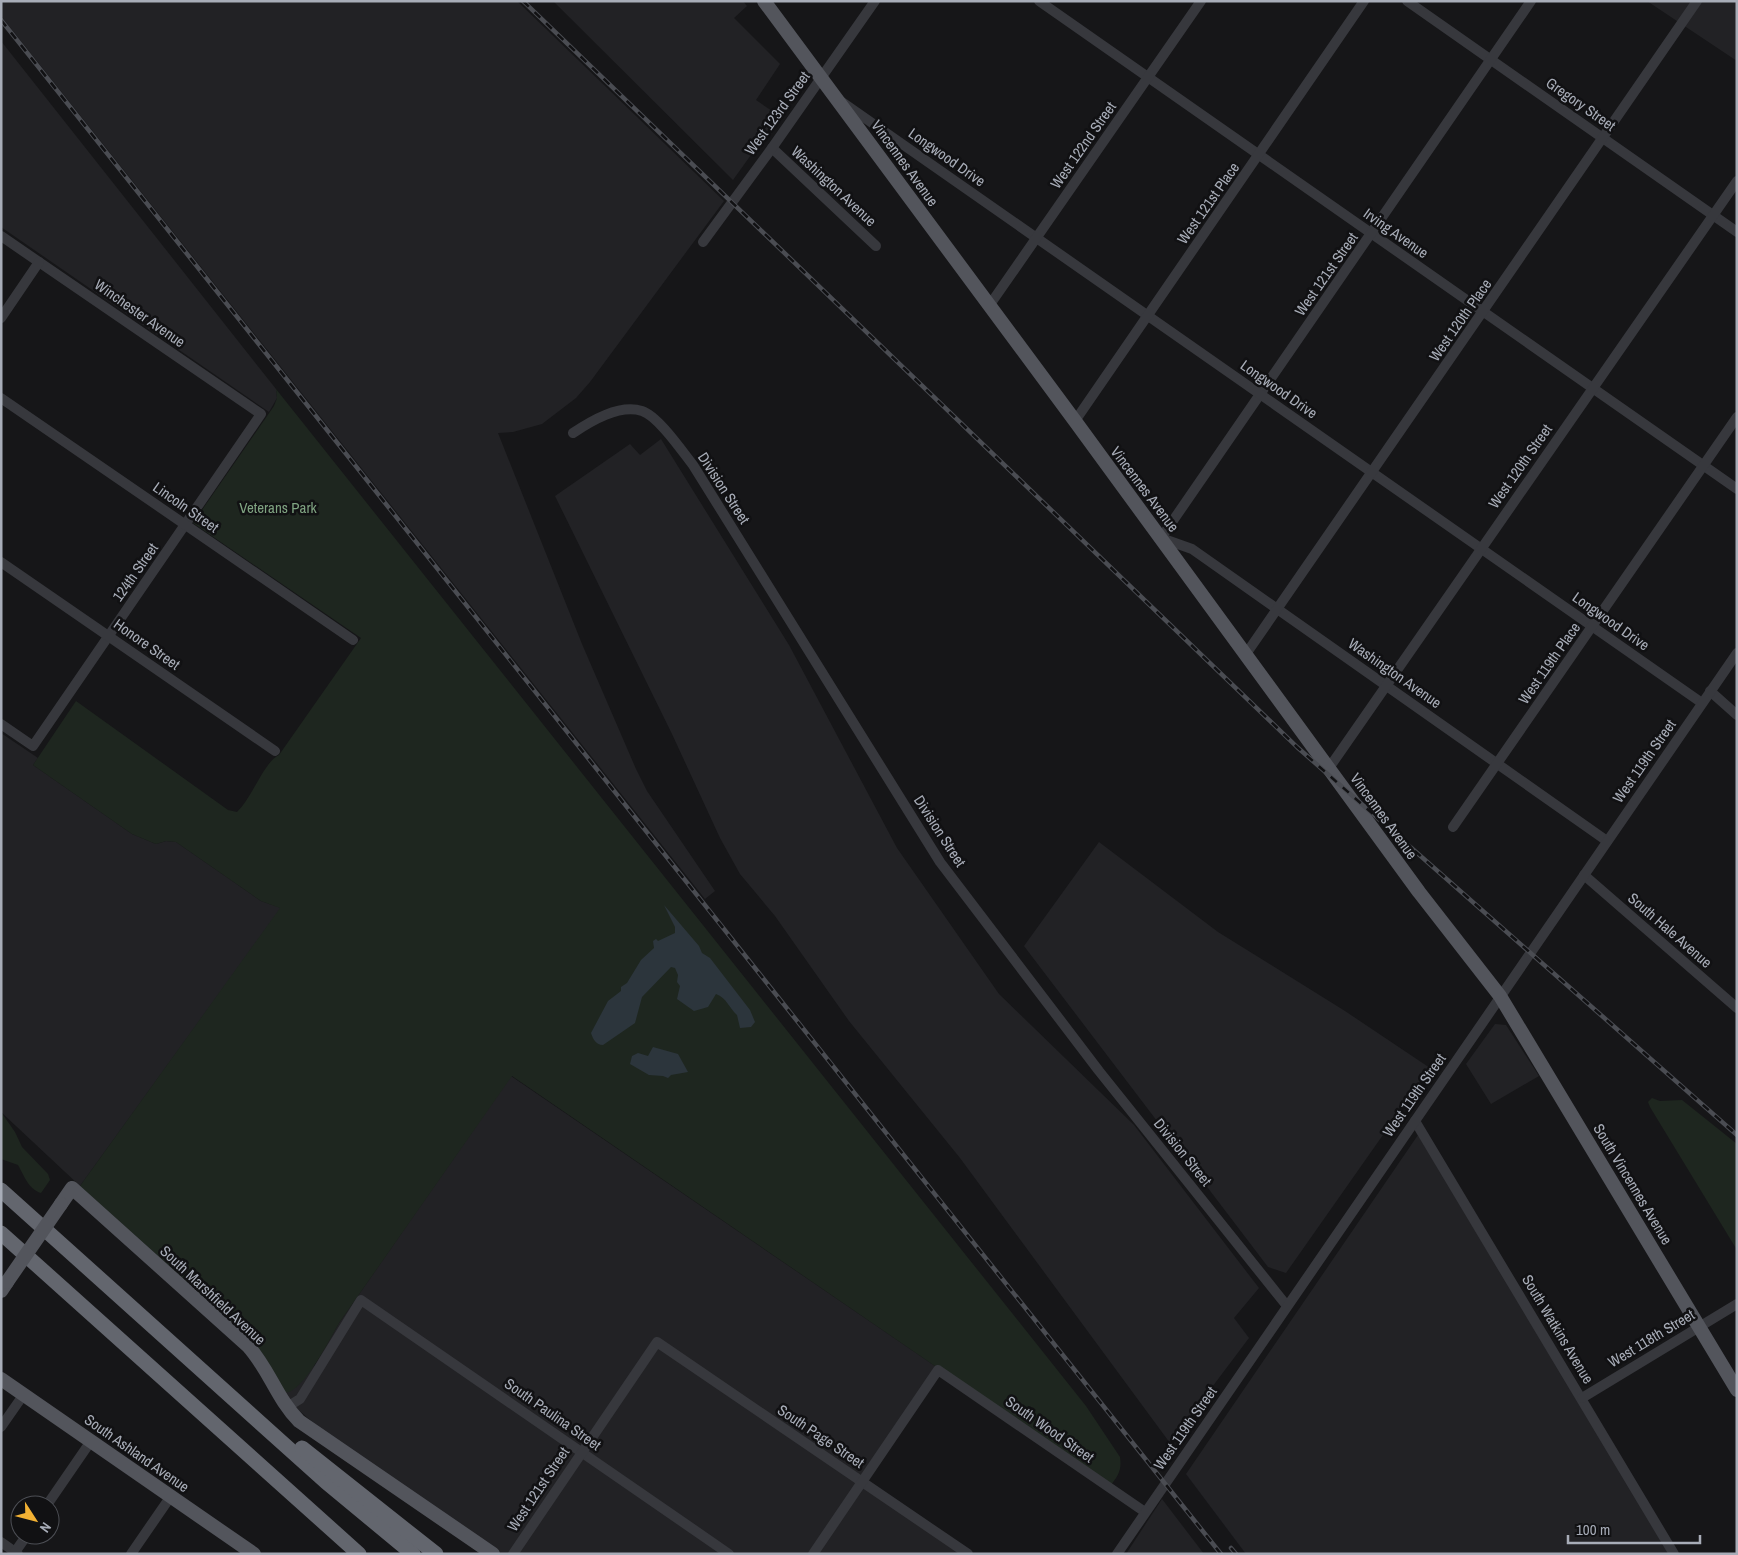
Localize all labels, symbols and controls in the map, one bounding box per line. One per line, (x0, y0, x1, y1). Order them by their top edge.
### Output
street label: West 123rd Street (739, 66, 815, 159)
street label: Gregory Street (1542, 72, 1621, 136)
street label: West 122nd Street (1045, 97, 1121, 193)
street label: Vincennes Avenue (866, 115, 944, 211)
street label: Longwood Drive (904, 123, 990, 191)
street label: Washington Avenue (787, 141, 881, 231)
street label: West 121st Place (1172, 158, 1244, 248)
street label: Irving Avenue (1359, 203, 1433, 263)
street label: West 121st Street (1289, 228, 1363, 320)
street label: Winchester Avenue (90, 274, 190, 352)
street label: West 120th Place (1424, 274, 1496, 365)
street label: Longwood Drive (1236, 355, 1322, 423)
street label: West 120th Street (1483, 419, 1557, 512)
street label: Vincennes Avenue (1106, 442, 1184, 536)
street label: Division Street (693, 448, 755, 528)
street label: Lincoln Street (149, 477, 224, 538)
park label: Veterans Park (239, 497, 317, 518)
street label: 124th Street (107, 538, 163, 605)
street label: Longwood Drive (1568, 587, 1654, 655)
street label: Honore Street (110, 613, 185, 675)
street label: West 119th Place (1513, 618, 1585, 708)
street label: Washington Avenue (1344, 633, 1446, 713)
street label: West 119th Street (1607, 715, 1681, 807)
street label: Vincennes Avenue (1345, 768, 1423, 864)
street label: Division Street (909, 791, 971, 871)
street label: South Hale Avenue (1623, 888, 1717, 973)
street label: West 119th Street (1377, 1049, 1451, 1141)
street label: Division Street (1149, 1114, 1217, 1191)
street label: South Vincennes Avenue (1589, 1120, 1678, 1249)
street label: South Marshfield Avenue (156, 1241, 270, 1350)
street label: South Watkins Avenue (1517, 1271, 1599, 1388)
street label: West 118th Street (1604, 1304, 1699, 1372)
street label: South Paulina Street (500, 1373, 606, 1455)
street label: West 119th Street (1148, 1382, 1222, 1474)
street label: South Wood Street (1001, 1391, 1099, 1468)
street label: South Page Street (773, 1399, 869, 1473)
street label: South Ashland Avenue (80, 1409, 194, 1497)
street label: West 121st Street (502, 1442, 574, 1535)
north arrow (10, 1495, 60, 1545)
scale bar (1568, 1512, 1700, 1544)
text: N (36, 1519, 55, 1536)
text: 100 m (1576, 1519, 1610, 1540)

